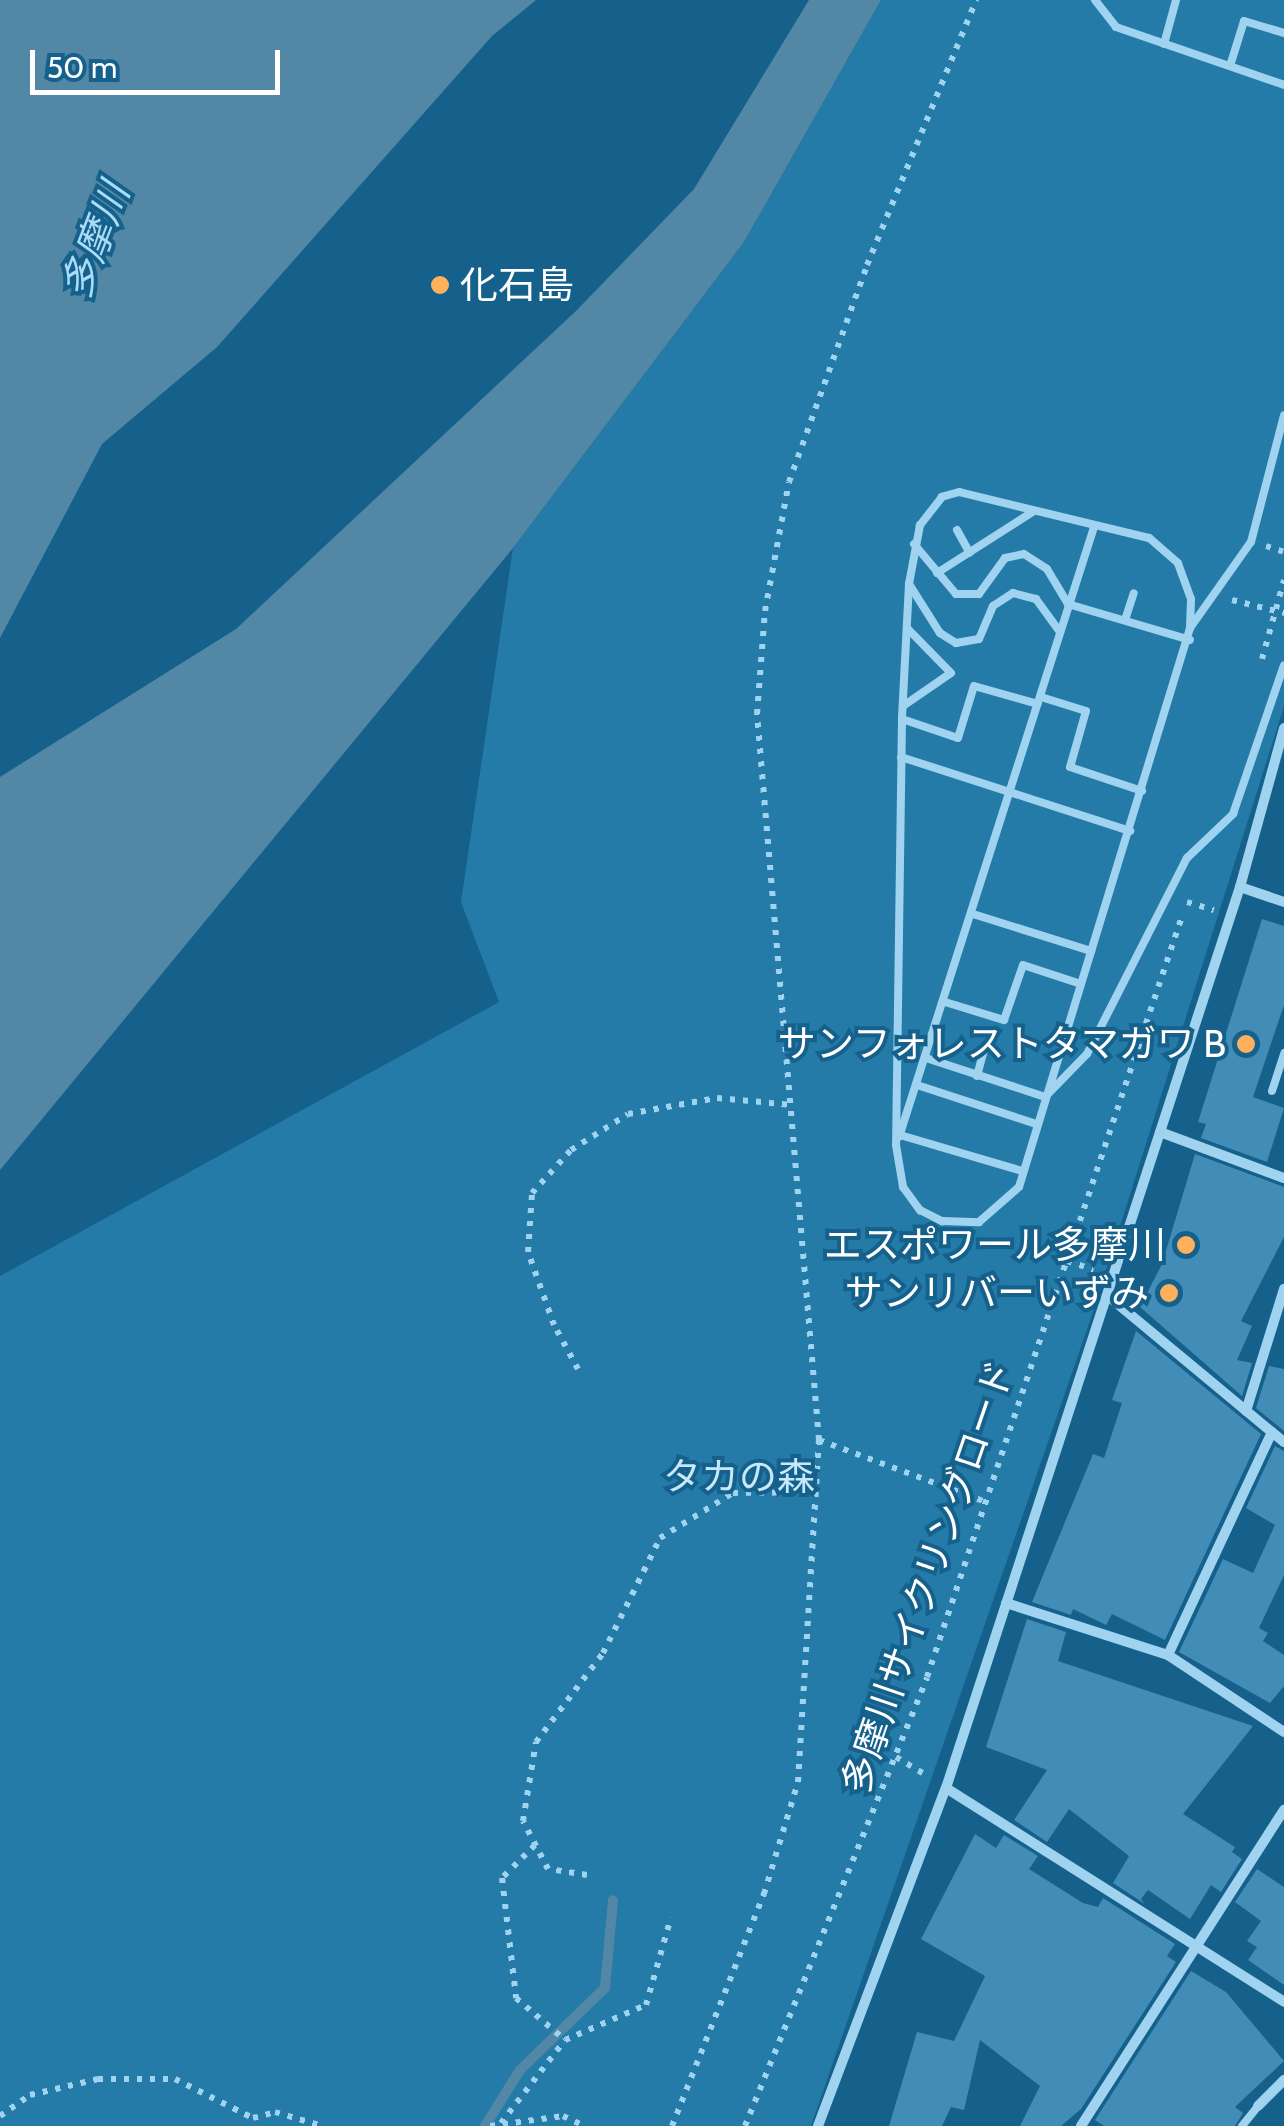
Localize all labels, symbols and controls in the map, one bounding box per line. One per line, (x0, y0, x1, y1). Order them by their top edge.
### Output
scale bar (35, 30, 285, 92)
text: 50 m (47, 49, 117, 86)
water label: 多摩川 (51, 176, 139, 306)
place label: 化石島 (460, 262, 574, 308)
marker: 化石島 (429, 274, 451, 296)
place label: サンフォレストタマガワ B (777, 1021, 1226, 1067)
marker: サンフォレストタマガワ B (1235, 1033, 1257, 1055)
place label: エスポワール多摩川 (824, 1222, 1166, 1268)
marker: エスポワール多摩川 (1175, 1234, 1197, 1256)
place label: サンリバーいずみ (845, 1270, 1149, 1316)
marker: サンリバーいずみ (1158, 1282, 1180, 1304)
street label: 多摩川サイクリングロード (832, 1354, 1024, 1800)
park label: タカの森 (663, 1454, 815, 1500)

